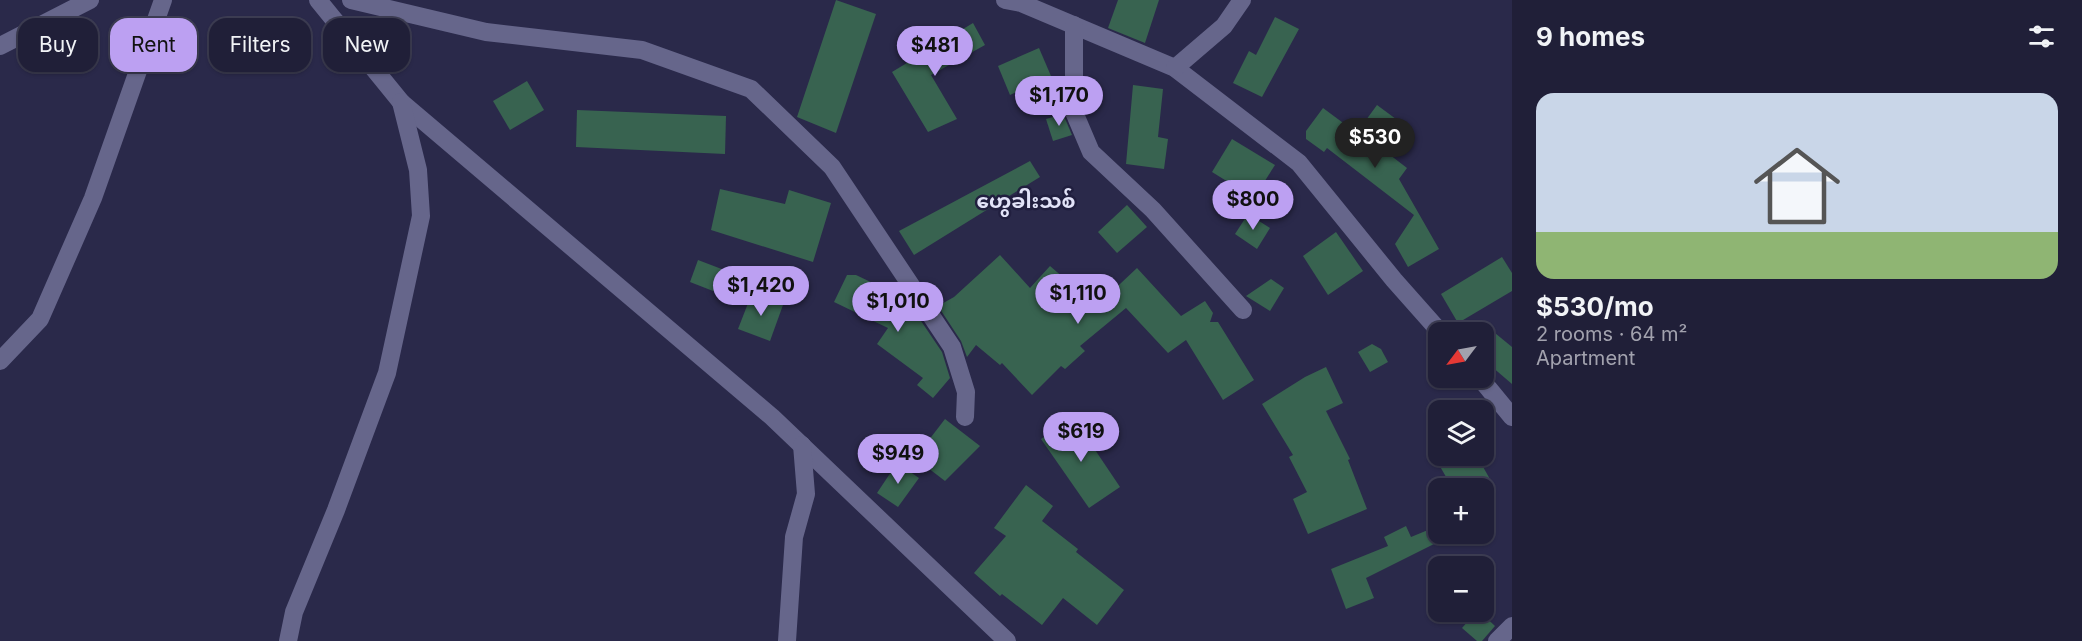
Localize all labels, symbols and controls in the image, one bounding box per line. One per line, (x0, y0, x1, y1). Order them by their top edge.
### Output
chip: Buy (18, 18, 98, 72)
chip: Rent (110, 18, 197, 72)
chip: Filters (209, 18, 311, 72)
chip: New (323, 18, 410, 72)
icon: filters (2025, 20, 2058, 53)
text: 9 homes (1536, 21, 1645, 52)
pin: $481 (899, 26, 971, 77)
text: $481 (911, 33, 959, 57)
pin: $1,170 (1010, 76, 1108, 127)
text: $1,170 (1029, 83, 1089, 107)
pin: $530 (1339, 118, 1411, 169)
text: $530 (1349, 125, 1401, 149)
icon: home (1743, 132, 1851, 240)
pin: $800 (1217, 180, 1289, 231)
text: $800 (1226, 187, 1280, 211)
district label: ဟွေခါးသစ် (976, 188, 1076, 217)
pin: $1,420 (712, 266, 810, 317)
text: $1,420 (727, 273, 795, 297)
pin: $1,110 (1029, 274, 1127, 325)
text: $1,110 (1049, 281, 1107, 305)
pin: $1,010 (849, 282, 947, 333)
text: $1,010 (866, 289, 930, 313)
text: $530/mo (1536, 291, 1654, 322)
north arrow (1428, 322, 1494, 388)
map controls (1428, 322, 1494, 622)
text: 2 rooms · 64 m² (1536, 322, 1687, 346)
text: Apartment (1536, 346, 1635, 370)
button: layers (1428, 400, 1494, 466)
pin: $619 (1045, 412, 1117, 463)
text: $619 (1057, 419, 1105, 443)
pin: $949 (862, 434, 934, 485)
text: $949 (872, 441, 924, 465)
button: + (1428, 478, 1494, 544)
button: − (1428, 556, 1494, 622)

